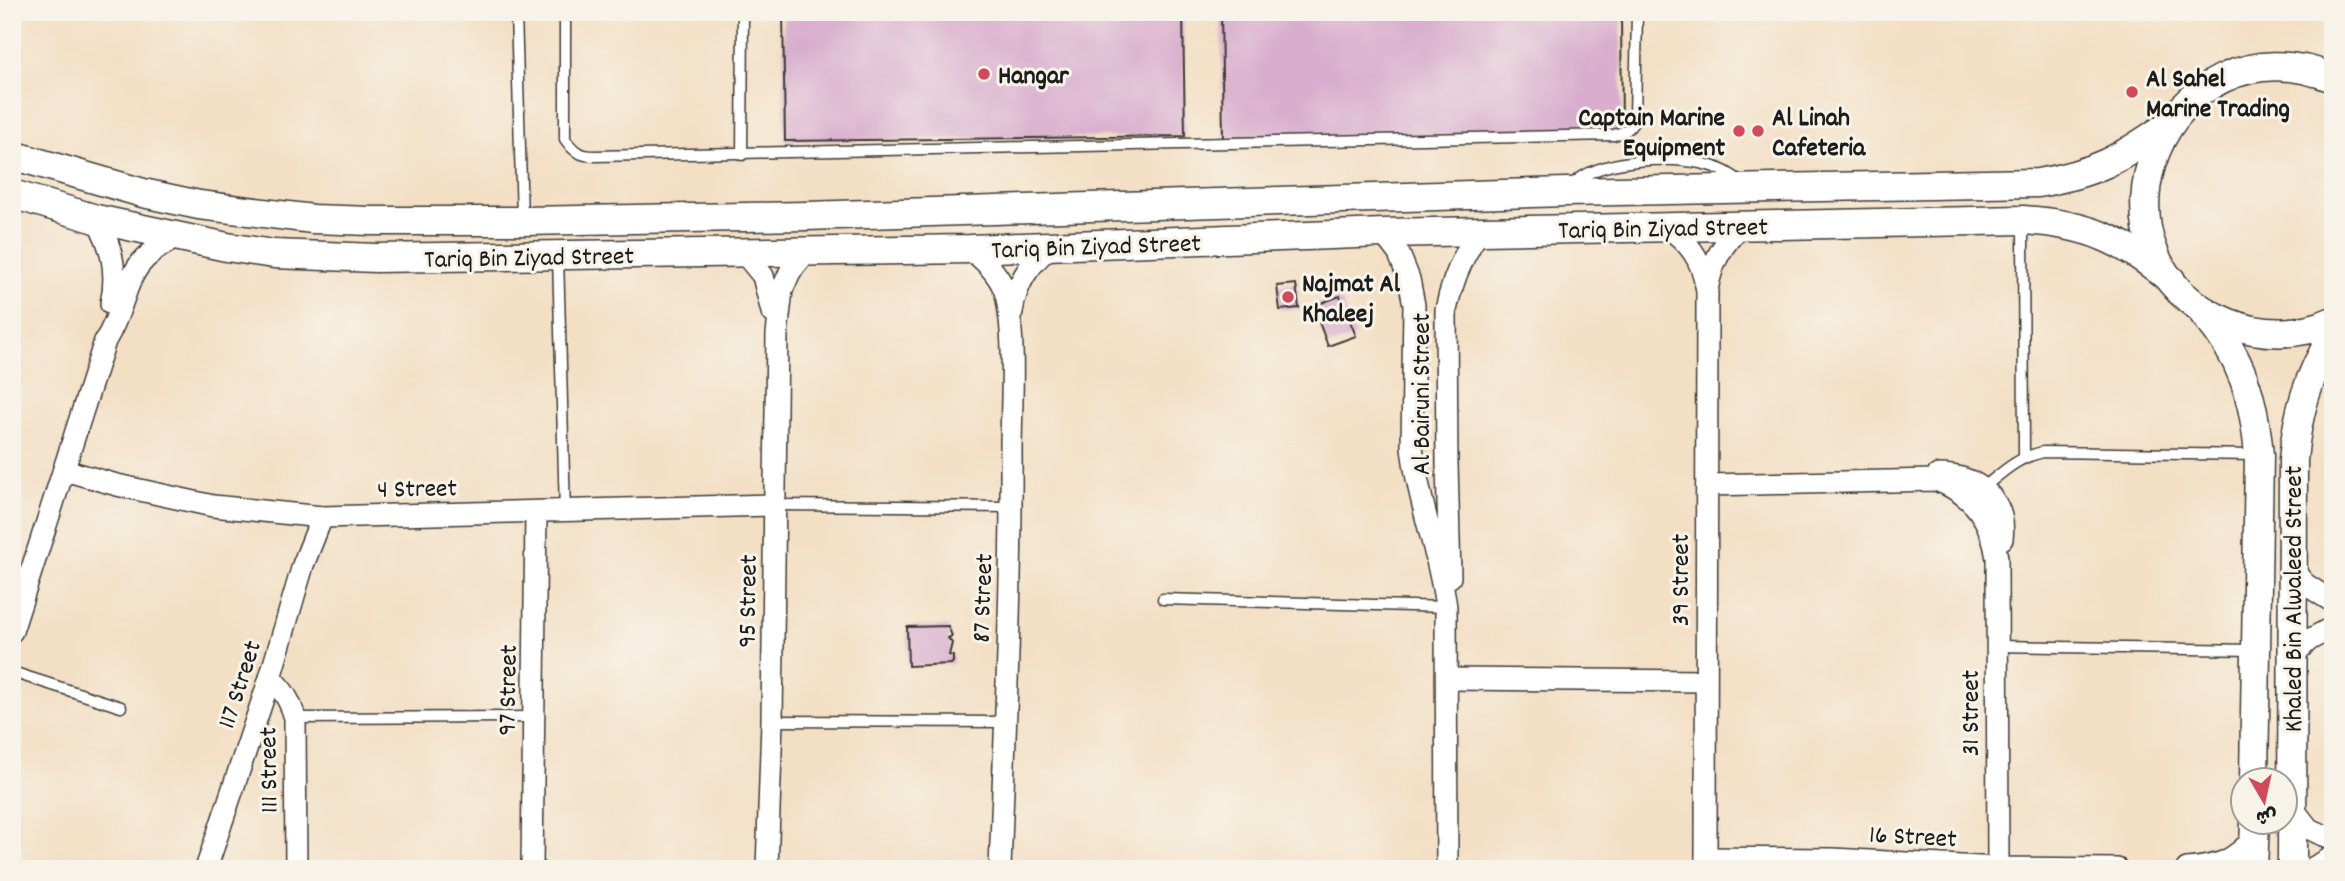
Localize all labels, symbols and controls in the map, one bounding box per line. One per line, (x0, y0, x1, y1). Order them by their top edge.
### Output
place label: Hangar (998, 59, 1069, 96)
place label: Al Sahel Marine Trading (2146, 62, 2290, 129)
marker: Hangar (976, 66, 992, 82)
marker: Al Sahel Marine Trading (2124, 84, 2140, 100)
place label: Captain Marine Equipment (1578, 101, 1725, 168)
place label: Al Linah Cafeteria (1772, 101, 1866, 168)
marker: Captain Marine Equipment (1731, 123, 1747, 139)
marker: Al Linah Cafeteria (1750, 123, 1766, 139)
street label: Tariq Bin Ziyad Street (1558, 210, 1769, 251)
street label: Tariq Bin Ziyad Street (991, 226, 1202, 271)
street label: Tariq Bin Ziyad Street (424, 239, 635, 280)
place label: Najmat Al Khaleej (1302, 267, 1401, 334)
marker: Najmat Al Khaleej (1280, 289, 1296, 305)
street label: Al Bairuni Street (1405, 312, 1442, 475)
street label: Khaled Bin Alwaleed Street (2277, 465, 2314, 732)
street label: 4 Street (377, 471, 458, 510)
street label: 39 Street (1664, 533, 1701, 626)
street label: 87 Street (964, 552, 1005, 644)
street label: 95 Street (730, 554, 769, 648)
street label: 117 Street (210, 636, 273, 734)
street label: 97 Street (490, 644, 529, 736)
street label: 31 Street (1954, 669, 1991, 756)
street label: 111 Street (251, 726, 290, 813)
north arrow (2230, 766, 2300, 836)
text: ش (2254, 799, 2279, 829)
street label: 16 Street (1868, 818, 1958, 859)

